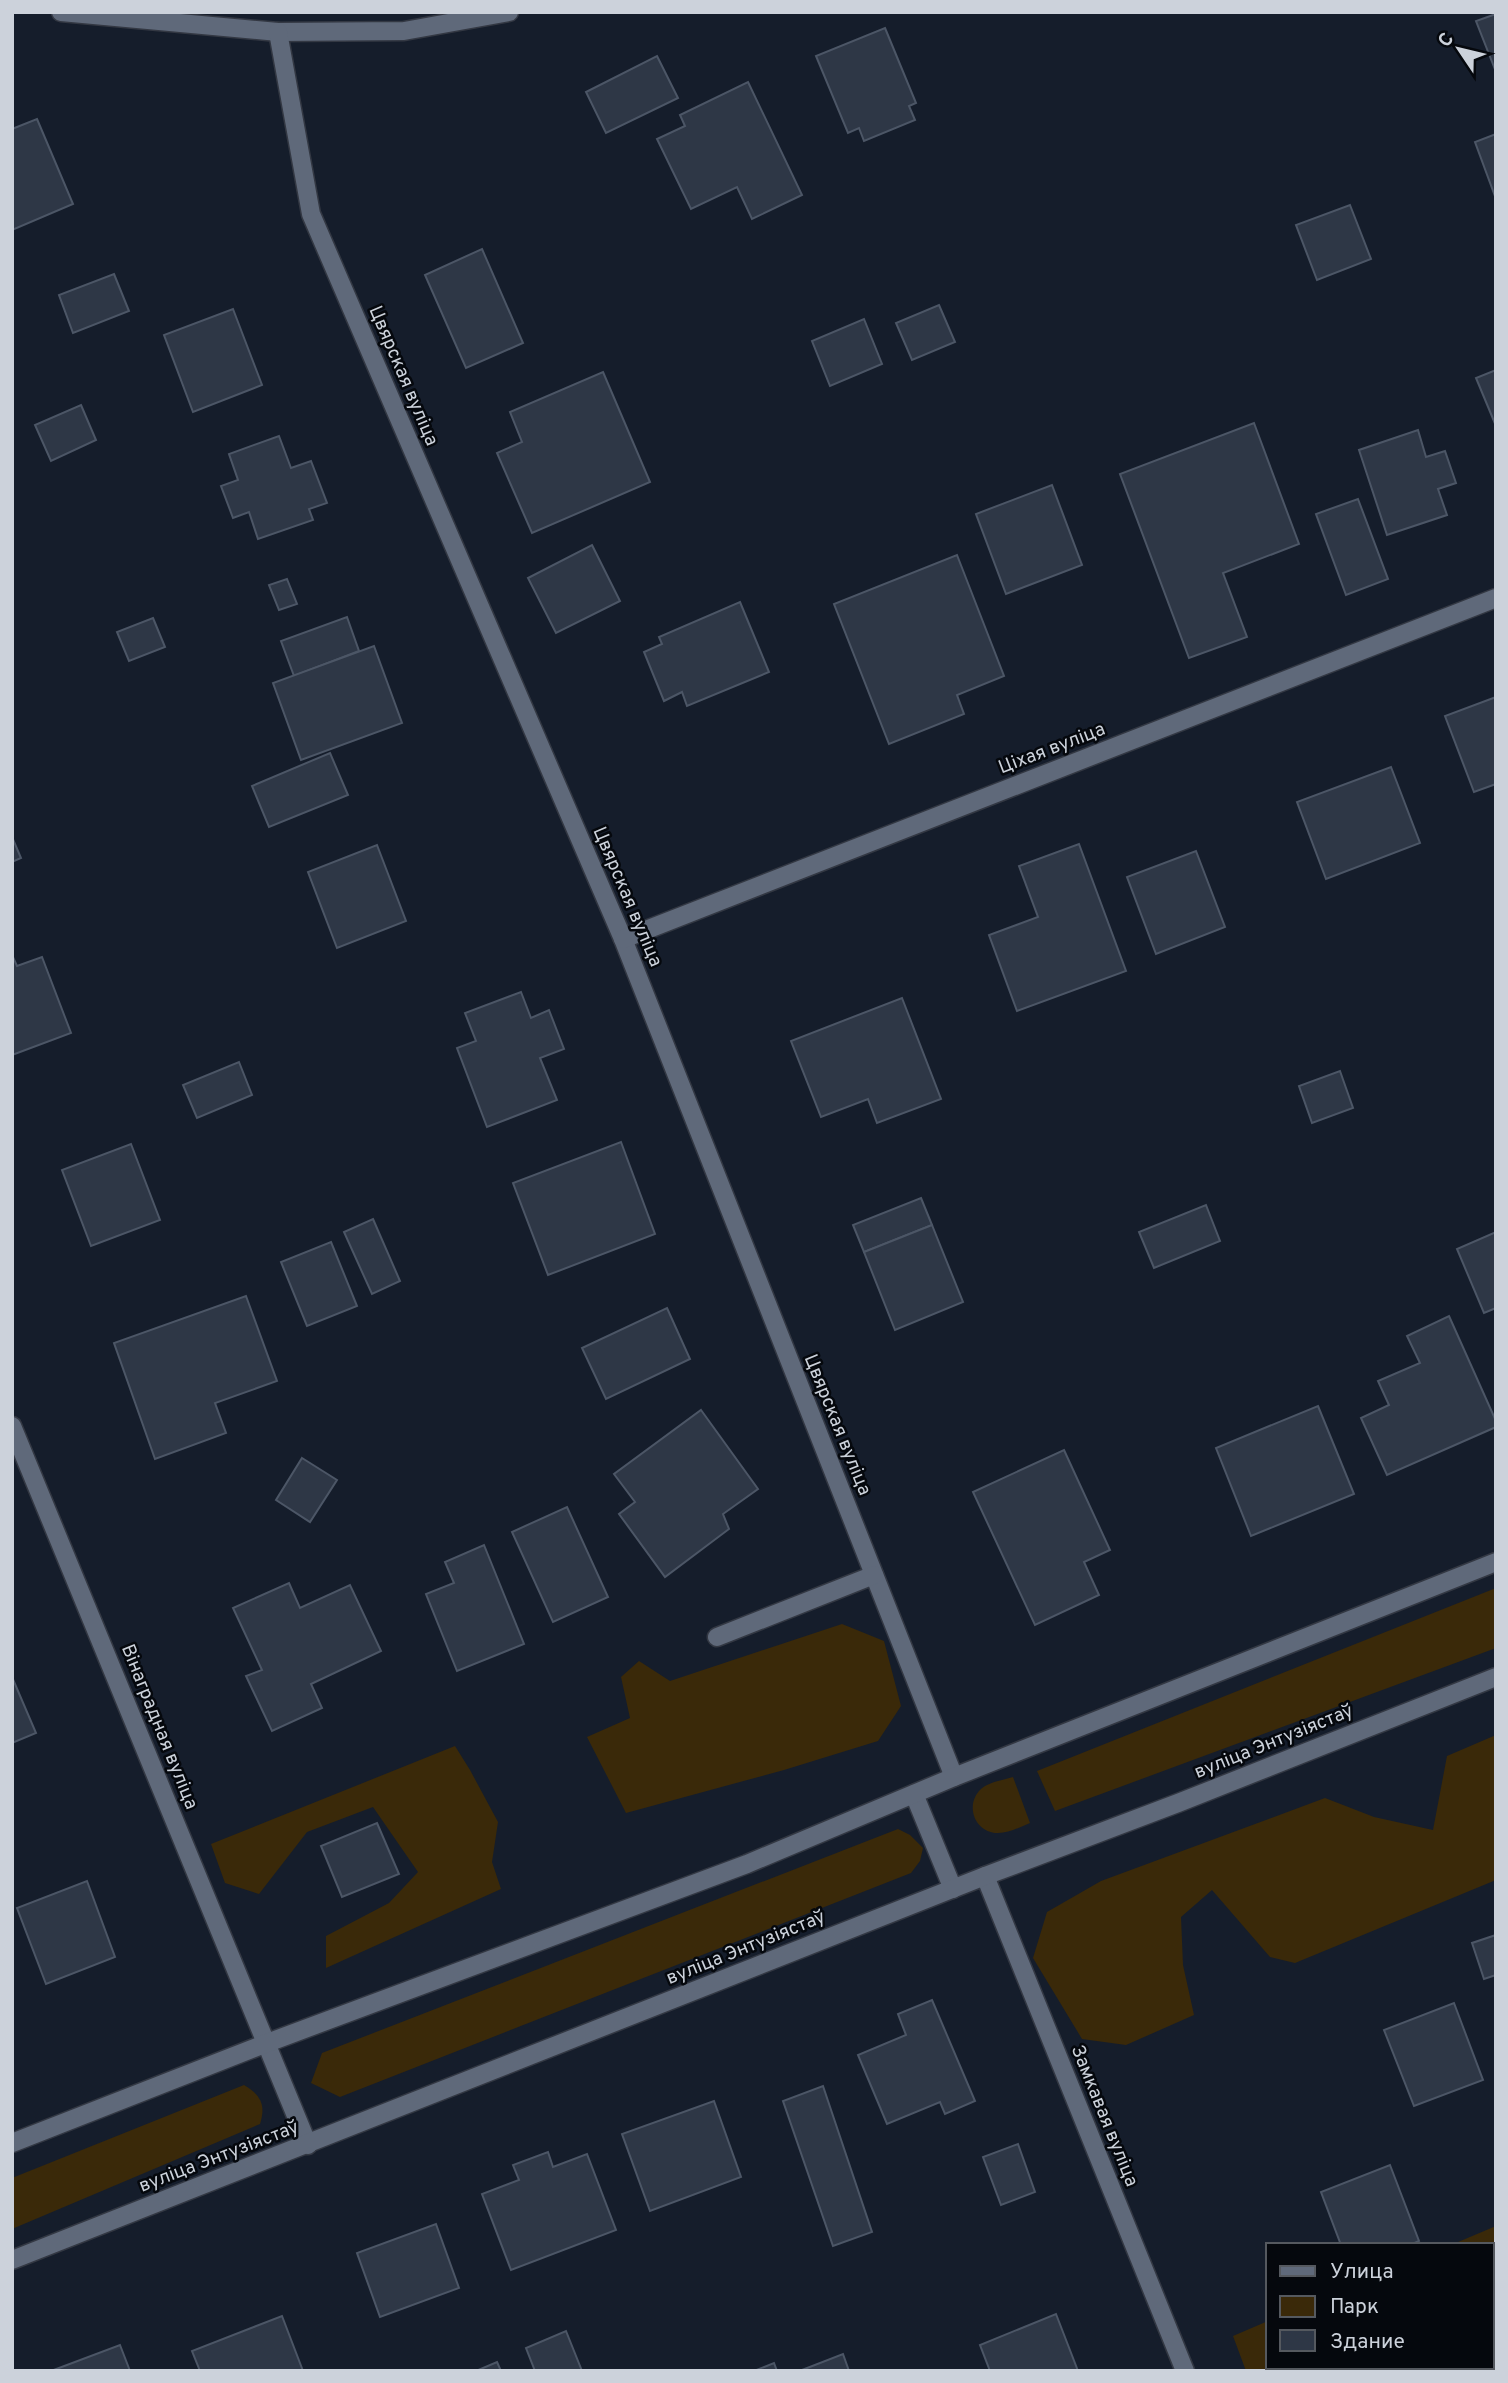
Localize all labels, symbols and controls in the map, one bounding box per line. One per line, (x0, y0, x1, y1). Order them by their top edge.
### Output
north arrow (1424, 14, 1494, 84)
text: С (1433, 29, 1460, 52)
street label: Цвярская вуліца (363, 302, 443, 450)
street label: Ціхая вуліца (995, 718, 1109, 780)
street label: Цвярская вуліца (587, 823, 667, 971)
street label: Цвярская вуліца (798, 1351, 876, 1499)
street label: Вінаградная вуліца (115, 1641, 203, 1813)
street label: вуліца Энтузіястаў (1191, 1699, 1357, 1785)
street label: вуліца Энтузіястаў (663, 1905, 829, 1991)
street label: Замкавая вуліца (1065, 2042, 1143, 2190)
street label: вуліца Энтузіястаў (136, 2115, 302, 2199)
legend (1266, 2243, 1494, 2369)
text: Улица (1330, 2259, 1394, 2286)
text: Парк (1330, 2294, 1379, 2321)
text: Здание (1330, 2329, 1405, 2356)

